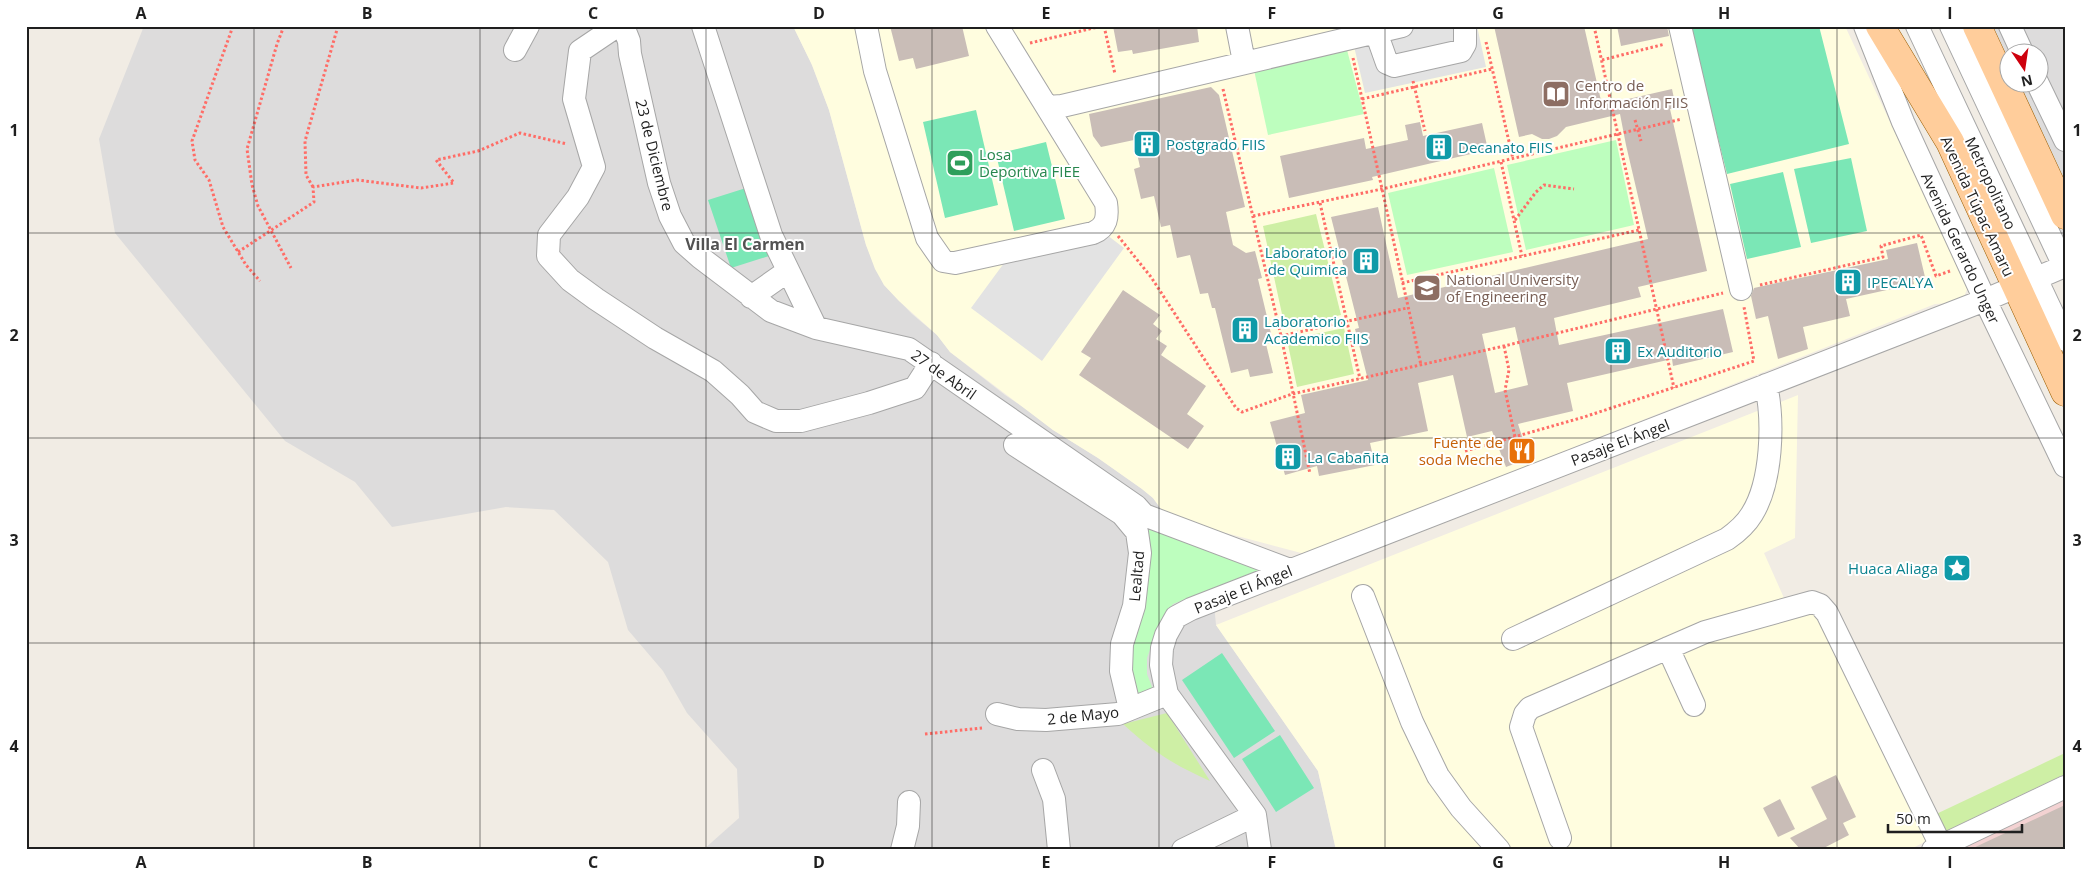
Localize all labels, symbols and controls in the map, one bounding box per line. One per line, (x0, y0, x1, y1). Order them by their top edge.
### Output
text: A (135, 2, 147, 24)
text: B (362, 2, 372, 24)
text: C (588, 2, 598, 24)
text: D (813, 2, 825, 24)
text: E (1042, 2, 1051, 24)
text: F (1268, 2, 1276, 24)
text: G (1492, 2, 1504, 24)
text: H (1718, 2, 1730, 24)
text: I (1947, 2, 1953, 24)
north arrow (1998, 42, 2048, 92)
text: N (2019, 71, 2035, 92)
place label: Centro de Información FIIS (1575, 75, 1688, 112)
library icon: Centro de Información FIIS (1541, 79, 1571, 109)
street label: 23 de Diciembre (631, 97, 679, 213)
text: 1 (9, 119, 19, 141)
text: 1 (2072, 119, 2082, 141)
building icon: Postgrado FIIS (1132, 129, 1162, 159)
building icon: Decanato FIIS (1424, 132, 1454, 162)
street label: Avenida Túpac Amaru (1937, 132, 2019, 280)
street label: Metropolitano (1961, 133, 2021, 233)
place label: Postgrado FIIS (1166, 134, 1266, 154)
place label: Decanato FIIS (1458, 137, 1553, 157)
place label: Losa Deportiva FIEE (979, 144, 1080, 181)
sports icon: Losa Deportiva FIEE (945, 148, 975, 178)
street label: Avenida Gerardo Unger (1917, 169, 2005, 327)
district label: Villa El Carmen (685, 233, 805, 255)
place label: Laboratorio de Quimica (1265, 242, 1347, 279)
building icon: Laboratorio de Quimica (1351, 246, 1381, 276)
building icon: IPECALYA (1833, 267, 1863, 297)
place label: National University of Engineering (1446, 269, 1579, 306)
place label: IPECALYA (1867, 272, 1934, 292)
school or university icon: National University of Engineering (1412, 273, 1442, 303)
place label: Laboratorio Academico FIIS (1264, 311, 1369, 348)
building icon: Laboratorio Academico FIIS (1230, 315, 1260, 345)
text: 2 (9, 324, 19, 346)
text: 2 (2072, 324, 2082, 346)
building icon: Ex Auditorio (1603, 336, 1633, 366)
place label: Ex Auditorio (1637, 341, 1722, 361)
street label: 27 de Abril (908, 344, 980, 404)
street label: Pasaje El Ángel (1568, 414, 1672, 470)
place label: Fuente de soda Meche (1419, 432, 1503, 469)
restaurant icon: Fuente de soda Meche (1507, 436, 1537, 466)
building icon: La Cabañita (1273, 442, 1303, 472)
place label: La Cabañita (1307, 447, 1389, 467)
text: 3 (9, 529, 19, 551)
text: 3 (2072, 529, 2082, 551)
street label: Lealtad (1124, 550, 1148, 602)
place icon: Huaca Aliaga (1942, 553, 1972, 583)
place label: Huaca Aliaga (1848, 558, 1938, 578)
street label: Pasaje El Ángel (1191, 560, 1295, 618)
street label: 2 de Mayo (1046, 701, 1120, 729)
text: 4 (9, 735, 19, 757)
text: 4 (2072, 735, 2082, 757)
scale bar (1888, 801, 2022, 833)
text: 50 m (1896, 808, 1931, 828)
text: A (135, 851, 147, 873)
text: B (362, 851, 372, 873)
text: C (588, 851, 598, 873)
text: D (813, 851, 825, 873)
text: E (1042, 851, 1051, 873)
text: F (1268, 851, 1276, 873)
text: G (1492, 851, 1504, 873)
text: H (1718, 851, 1730, 873)
text: I (1947, 851, 1953, 873)

